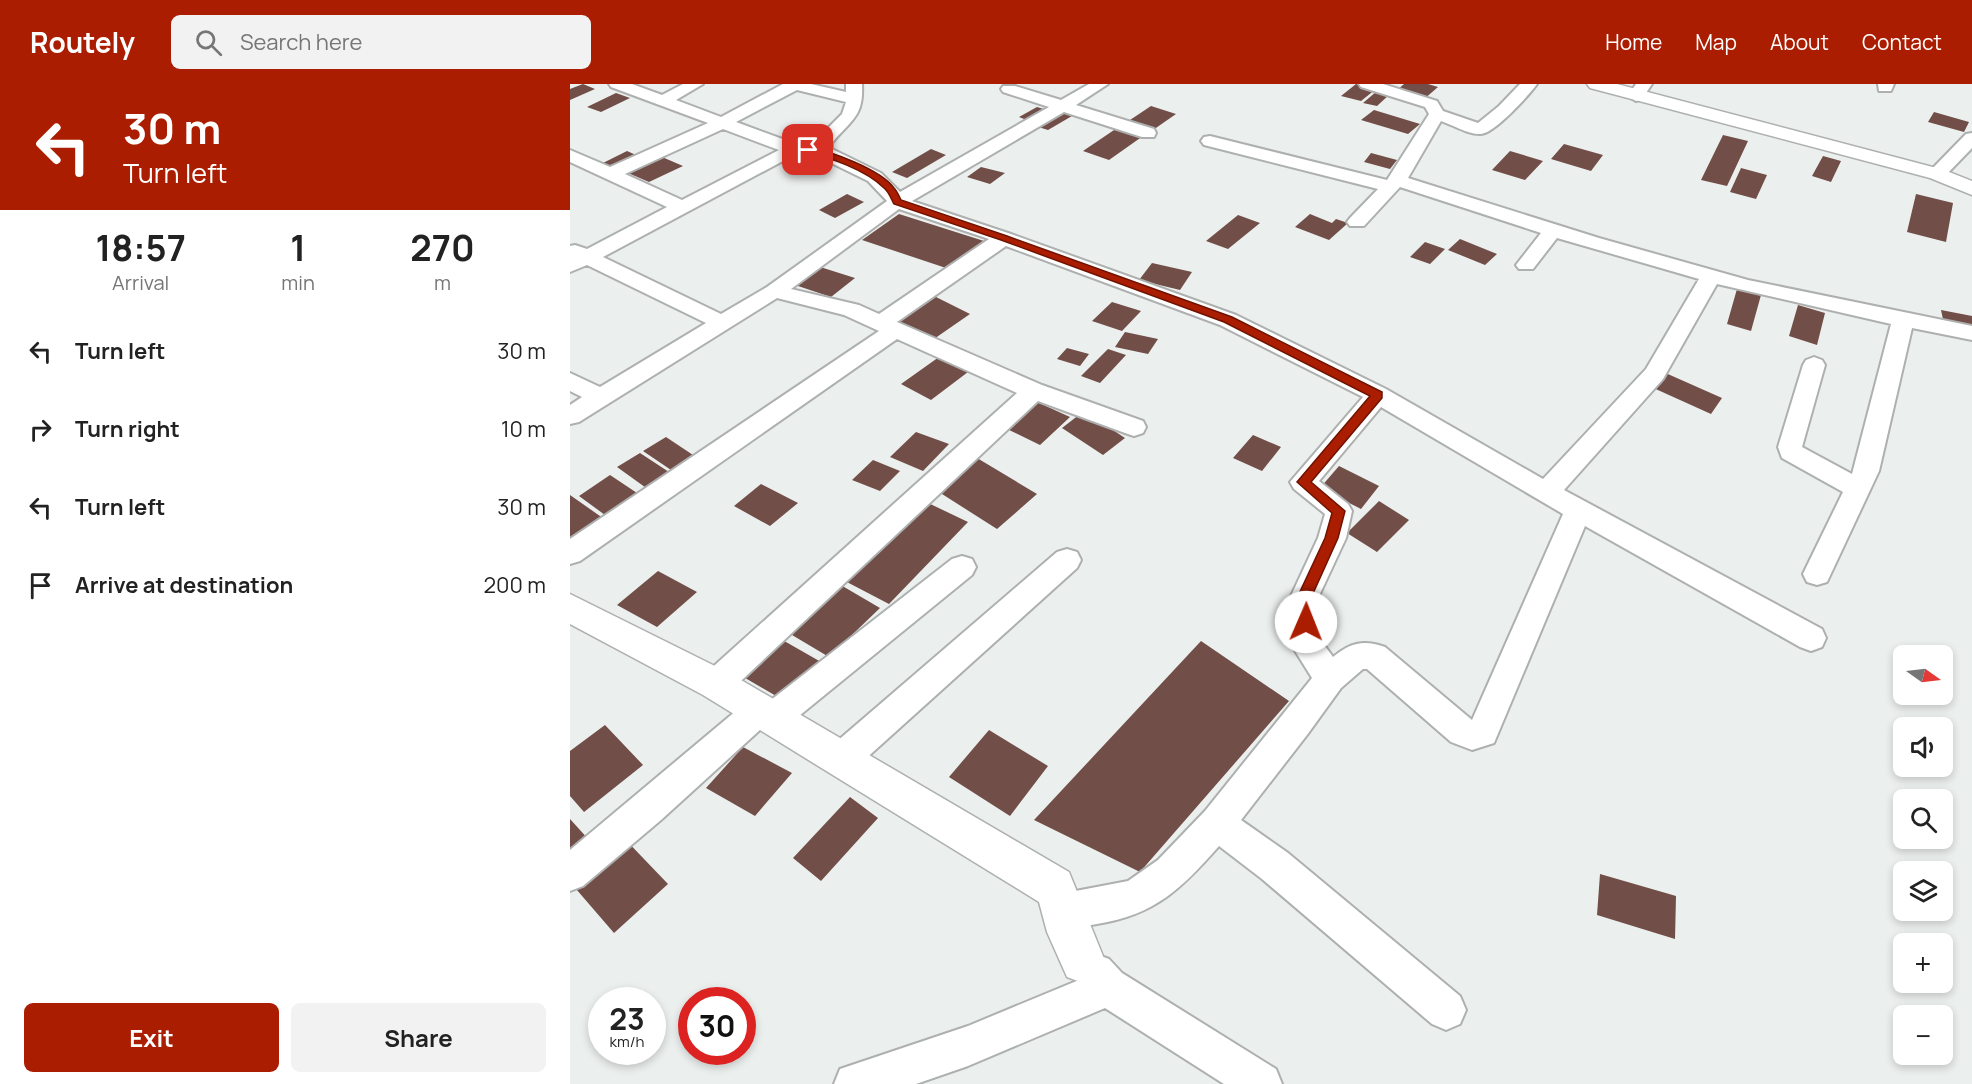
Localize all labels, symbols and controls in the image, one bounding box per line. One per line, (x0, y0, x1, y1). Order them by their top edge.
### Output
search box (171, 15, 591, 69)
text: Routely (30, 23, 135, 61)
icon: search (192, 26, 225, 59)
text: Search here (240, 27, 362, 57)
text: Home (1605, 28, 1662, 56)
text: Map (1695, 28, 1737, 56)
text: About (1770, 28, 1829, 56)
text: Contact (1862, 28, 1942, 56)
text: 30 m (123, 99, 221, 157)
icon: left (24, 108, 102, 186)
pin (782, 124, 833, 175)
icon: arrive (791, 133, 824, 166)
text: Turn left (123, 154, 227, 191)
text: 18:57 (95, 223, 186, 272)
text: 1 (290, 223, 306, 272)
text: 270 (410, 223, 475, 272)
text: Arrival (112, 269, 169, 296)
text: min (281, 269, 315, 296)
text: m (434, 269, 451, 296)
icon: left (24, 335, 57, 368)
text: Turn left (75, 336, 165, 366)
text: 30 m (497, 336, 546, 366)
icon: right (24, 413, 57, 446)
text: Turn right (75, 414, 180, 444)
text: 10 m (501, 414, 546, 444)
icon: left (24, 491, 57, 524)
text: Turn left (75, 492, 165, 522)
text: 30 m (497, 492, 546, 522)
icon: arrive (24, 569, 57, 602)
text: Arrive at destination (75, 570, 293, 600)
text: 200 m (484, 570, 546, 600)
position arrow (1274, 590, 1338, 654)
north arrow (1893, 645, 1953, 705)
map controls (1893, 645, 1953, 1065)
button: sound (1893, 717, 1953, 777)
button: search (1893, 789, 1953, 849)
button: layers (1893, 861, 1953, 921)
button: + (1893, 933, 1953, 993)
speed limit sign: 30 (678, 987, 756, 1065)
text: 23 (609, 998, 645, 1039)
button: Exit (24, 1003, 279, 1072)
button: Share (291, 1003, 546, 1072)
button: − (1893, 1005, 1953, 1065)
text: km/h (610, 1031, 644, 1052)

